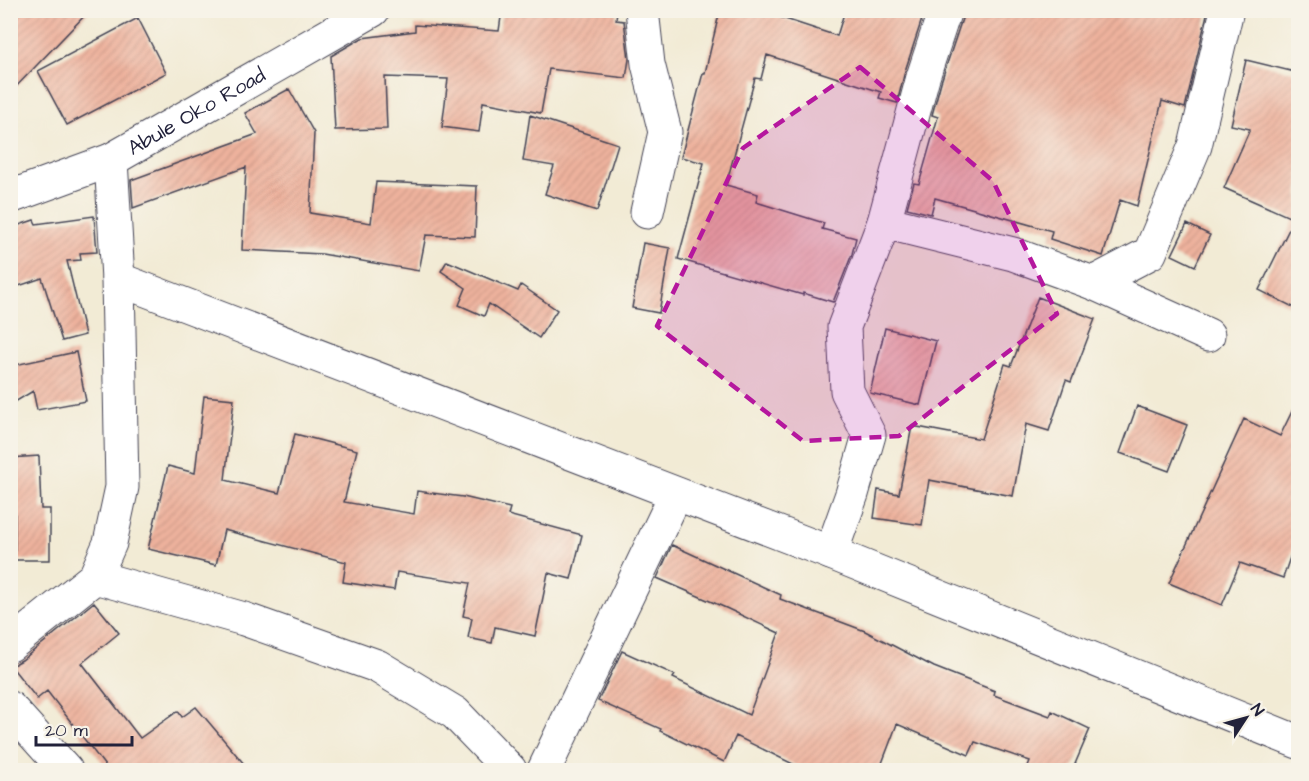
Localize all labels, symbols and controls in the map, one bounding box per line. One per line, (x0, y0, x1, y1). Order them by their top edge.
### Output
street label: Abule Oko Road (122, 60, 271, 162)
north arrow (1216, 688, 1276, 748)
text: N (1245, 699, 1269, 720)
scale bar (36, 709, 132, 747)
text: 20 m (45, 718, 88, 743)

